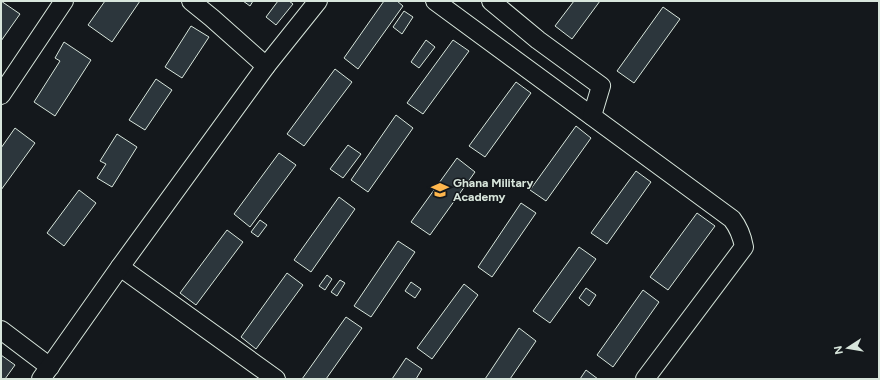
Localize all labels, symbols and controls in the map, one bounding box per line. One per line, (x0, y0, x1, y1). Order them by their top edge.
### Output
place label: Ghana Military Academy (453, 176, 533, 204)
school or university icon: Ghana Military Academy (430, 180, 450, 200)
north arrow (828, 328, 868, 368)
text: N (831, 344, 846, 355)

